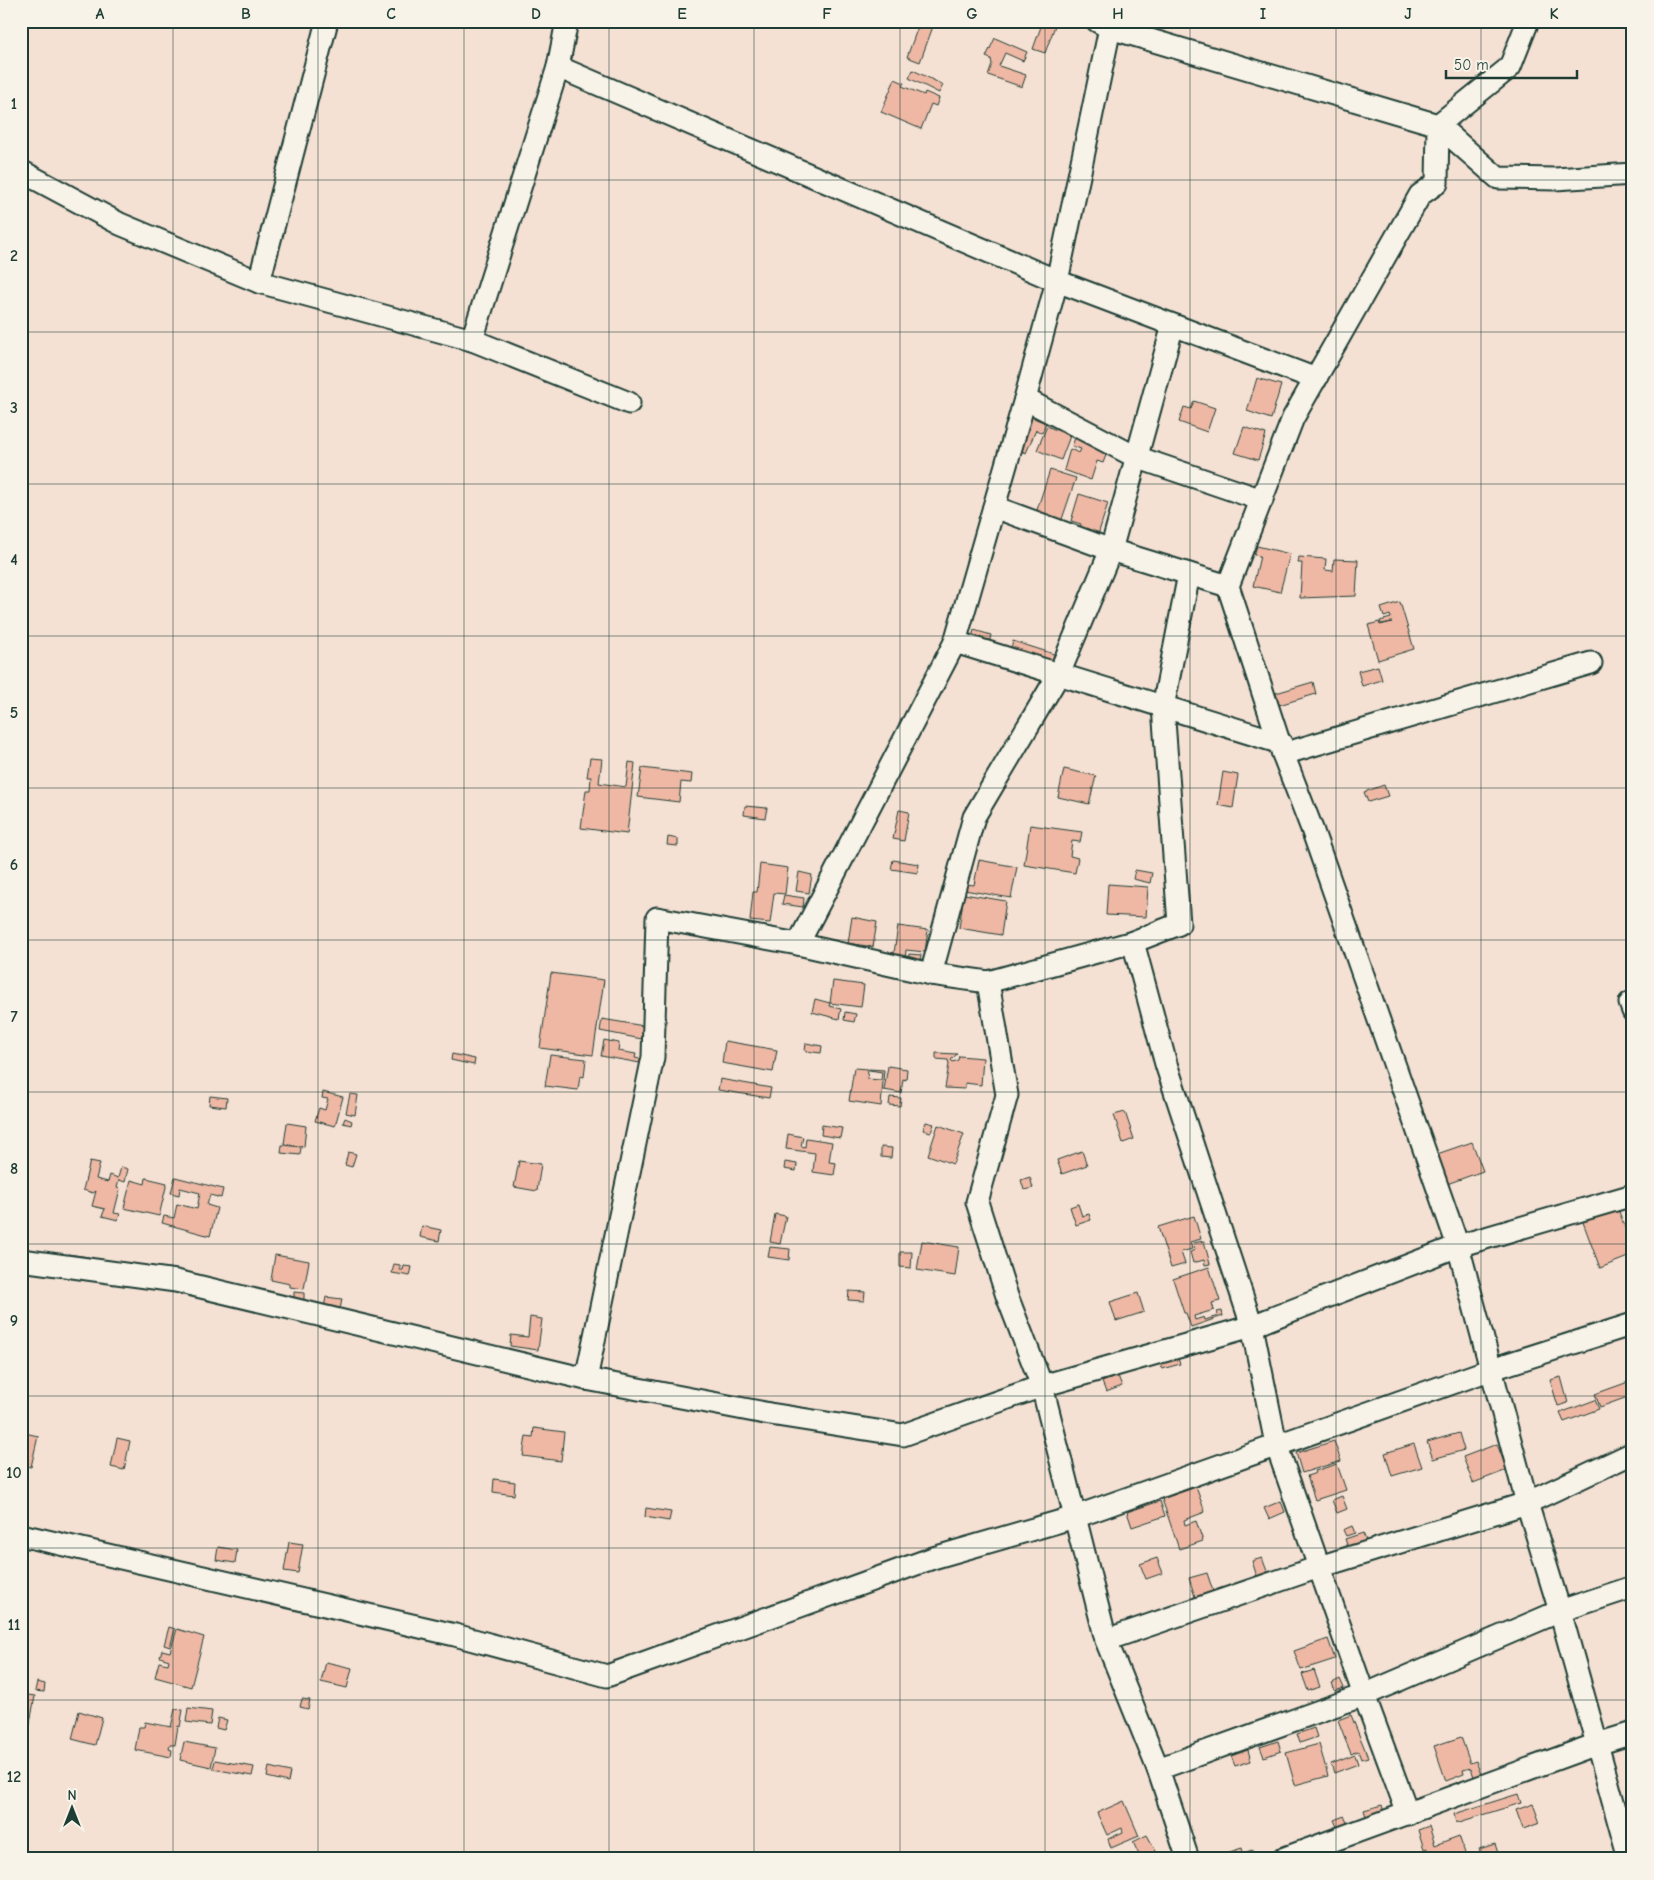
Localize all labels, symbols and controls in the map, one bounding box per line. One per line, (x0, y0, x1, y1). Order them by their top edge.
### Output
text: A (96, 5, 105, 23)
text: B (241, 5, 251, 23)
text: C (386, 5, 396, 23)
text: D (531, 5, 541, 23)
text: E (677, 5, 687, 23)
text: F (822, 5, 832, 23)
text: G (966, 5, 978, 23)
text: H (1112, 5, 1124, 23)
text: I (1260, 5, 1266, 23)
text: J (1404, 5, 1412, 23)
text: K (1549, 5, 1559, 23)
scale bar (1446, 48, 1578, 80)
text: 50 m (1454, 56, 1489, 74)
text: 1 (11, 95, 17, 113)
text: 2 (10, 247, 18, 265)
text: 3 (10, 399, 18, 417)
text: 4 (10, 551, 18, 569)
text: 5 (10, 704, 18, 722)
text: 6 (10, 856, 18, 874)
text: 7 (10, 1008, 18, 1026)
text: 8 (10, 1160, 18, 1178)
text: 9 (10, 1312, 18, 1330)
text: 10 (6, 1464, 22, 1482)
text: 11 (8, 1616, 20, 1634)
text: 12 (7, 1768, 21, 1786)
north arrow (48, 1782, 98, 1832)
text: N (67, 1787, 77, 1804)

